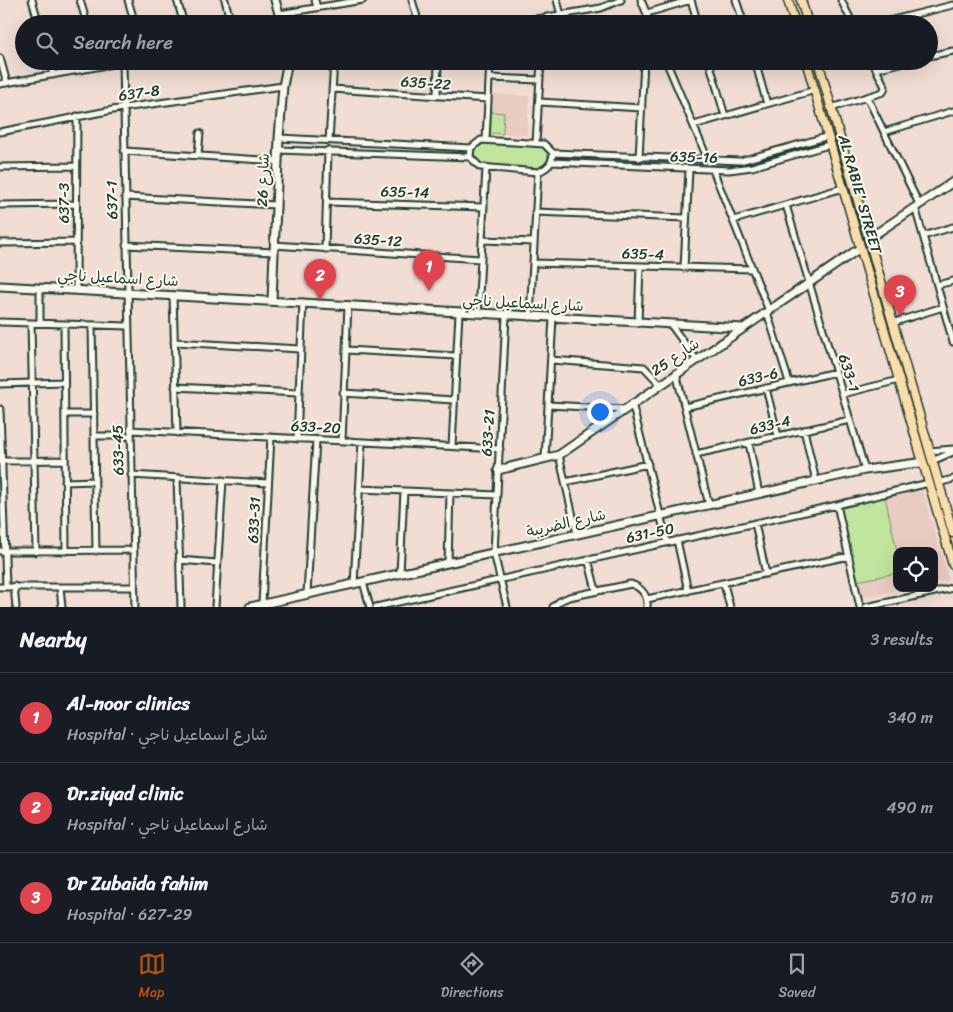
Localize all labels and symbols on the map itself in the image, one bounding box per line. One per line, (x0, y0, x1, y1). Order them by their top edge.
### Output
street label: 635-22 (400, 68, 452, 98)
street label: 637-8 (117, 77, 161, 109)
street label: AL RABIE' STREET (830, 130, 890, 258)
street label: 635-16 (670, 143, 718, 171)
street label: شارع 26 (249, 153, 277, 207)
street label: 635-14 (380, 178, 430, 206)
street label: 637-1 (99, 180, 125, 220)
street label: 637-3 (51, 183, 77, 223)
street label: 635-12 (353, 225, 403, 255)
street label: 635-4 (621, 240, 665, 268)
pin: 1 (413, 250, 445, 291)
pin: 2 (304, 259, 336, 300)
street label: شارع اسماعيل ناجي (57, 262, 179, 294)
pin: 3 (884, 275, 916, 316)
street label: شارع اسماعيل ناجي (462, 287, 584, 319)
street label: شارع 25 (645, 331, 705, 383)
street label: 633-1 (831, 351, 867, 395)
street label: 633-6 (735, 360, 781, 394)
your location (587, 399, 613, 425)
street label: 633-4 (747, 408, 793, 442)
street label: 633-21 (473, 409, 503, 457)
street label: 633-20 (290, 413, 342, 441)
street label: 633-45 (105, 425, 131, 475)
street label: 633-31 (240, 496, 268, 544)
street label: شارع الضريبة (524, 501, 608, 545)
street label: 631-50 (623, 515, 677, 551)

